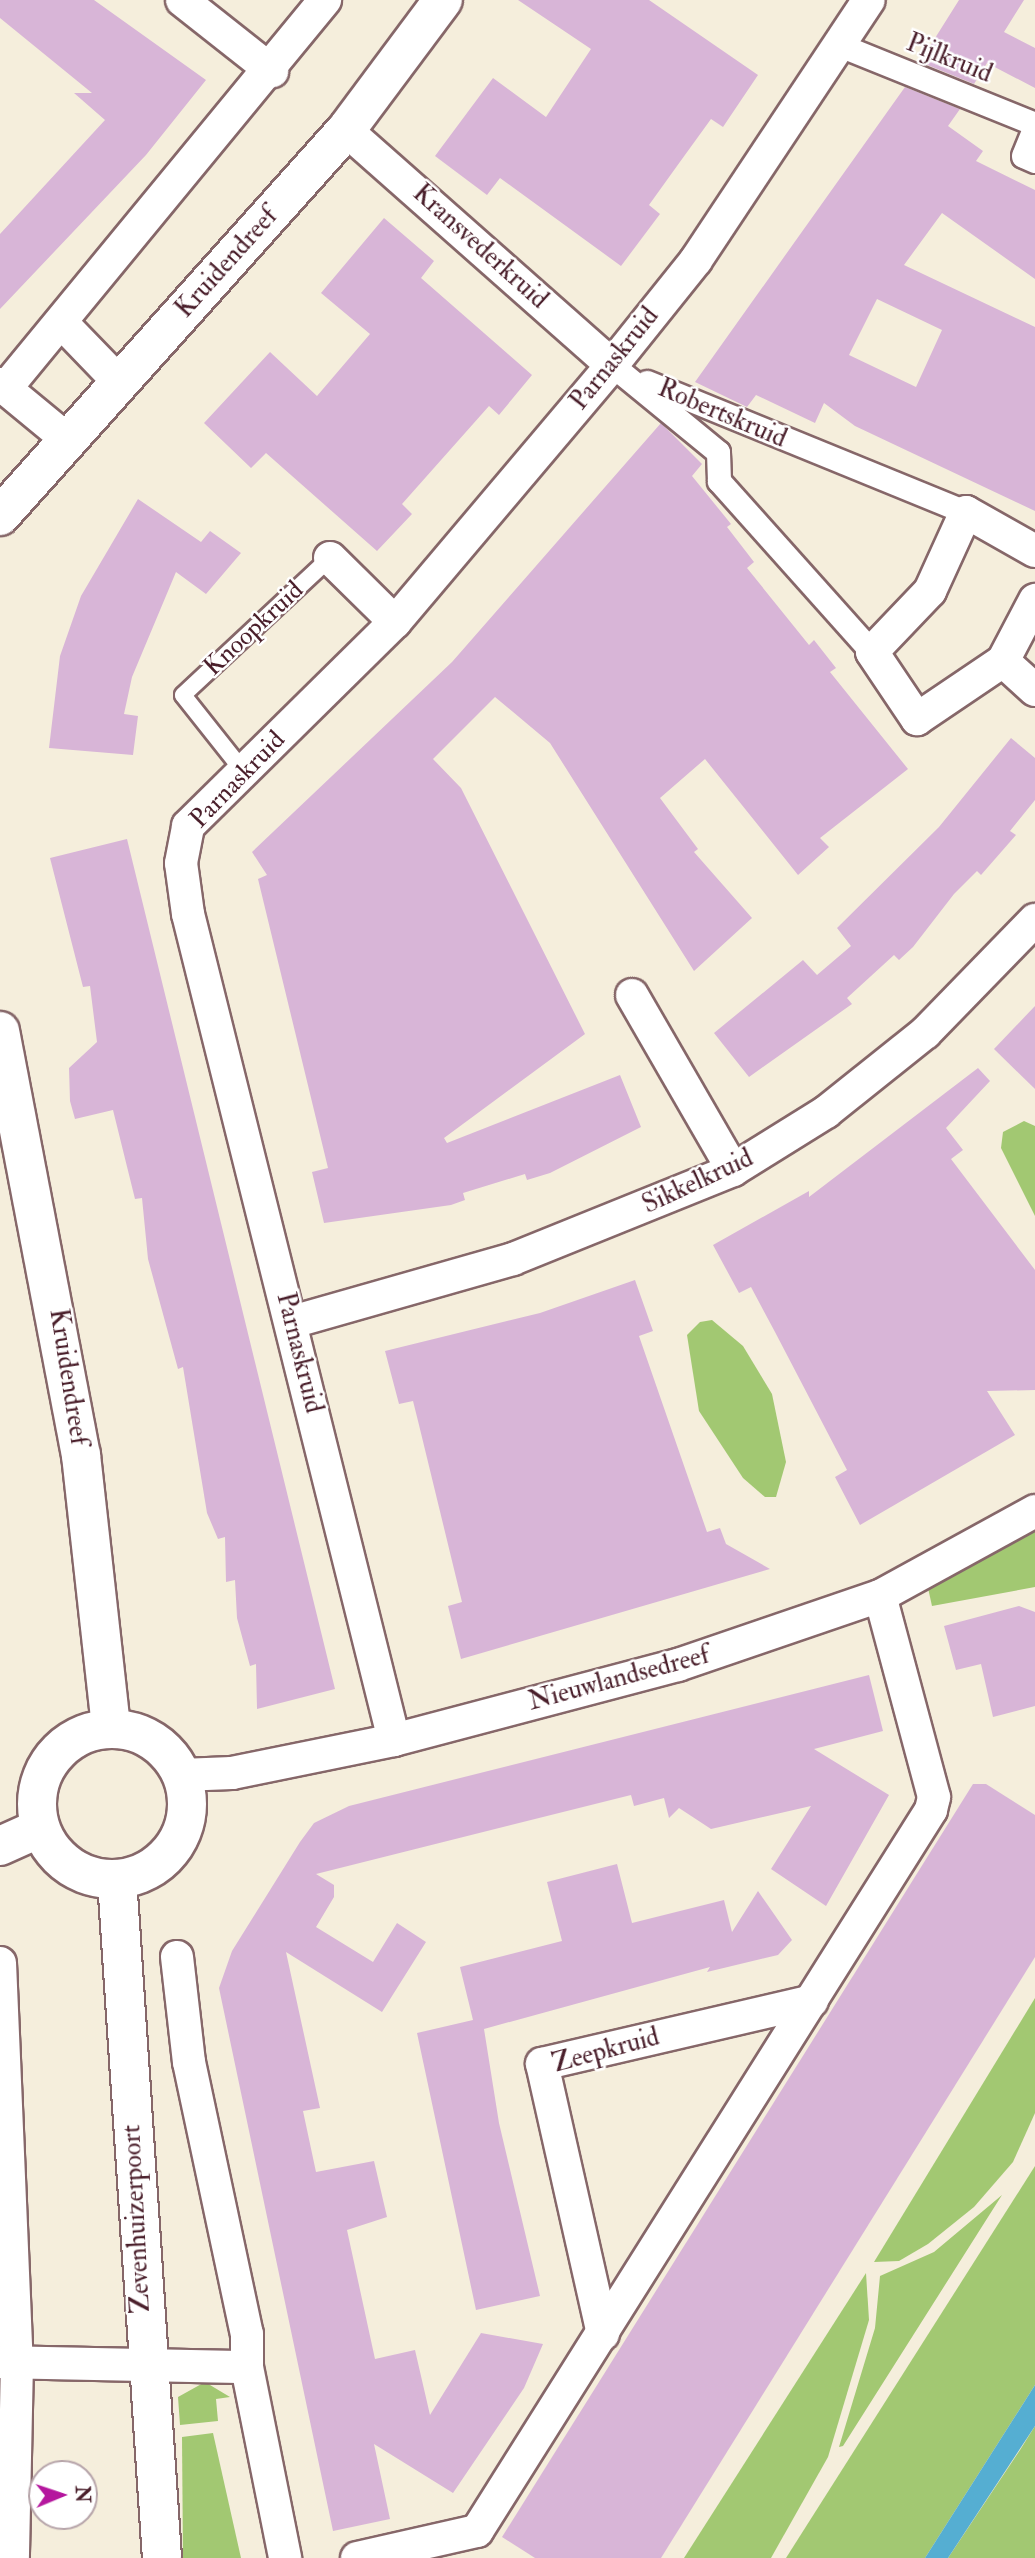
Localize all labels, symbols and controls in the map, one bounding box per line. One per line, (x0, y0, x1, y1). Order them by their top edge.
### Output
street label: Pijlkruid (902, 28, 996, 90)
street label: Kransvederkruid (406, 178, 554, 316)
street label: Kruidendreef (169, 201, 285, 325)
street label: Parnaskruid (564, 301, 666, 417)
street label: Robertskruid (653, 373, 791, 455)
street label: Knoopkruid (198, 575, 310, 683)
street label: Parnaskruid (184, 725, 292, 835)
street label: Sikkelkruid (638, 1143, 758, 1221)
street label: Parnaskruid (269, 1289, 329, 1417)
street label: Kruidendreef (42, 1307, 94, 1447)
street label: Nieuwlandsedreef (525, 1640, 713, 1718)
street label: Zeepkruid (549, 2022, 663, 2080)
street label: Zevenhuizerpoort (116, 2124, 158, 2314)
north arrow (28, 2460, 98, 2530)
text: N (70, 2485, 94, 2503)

